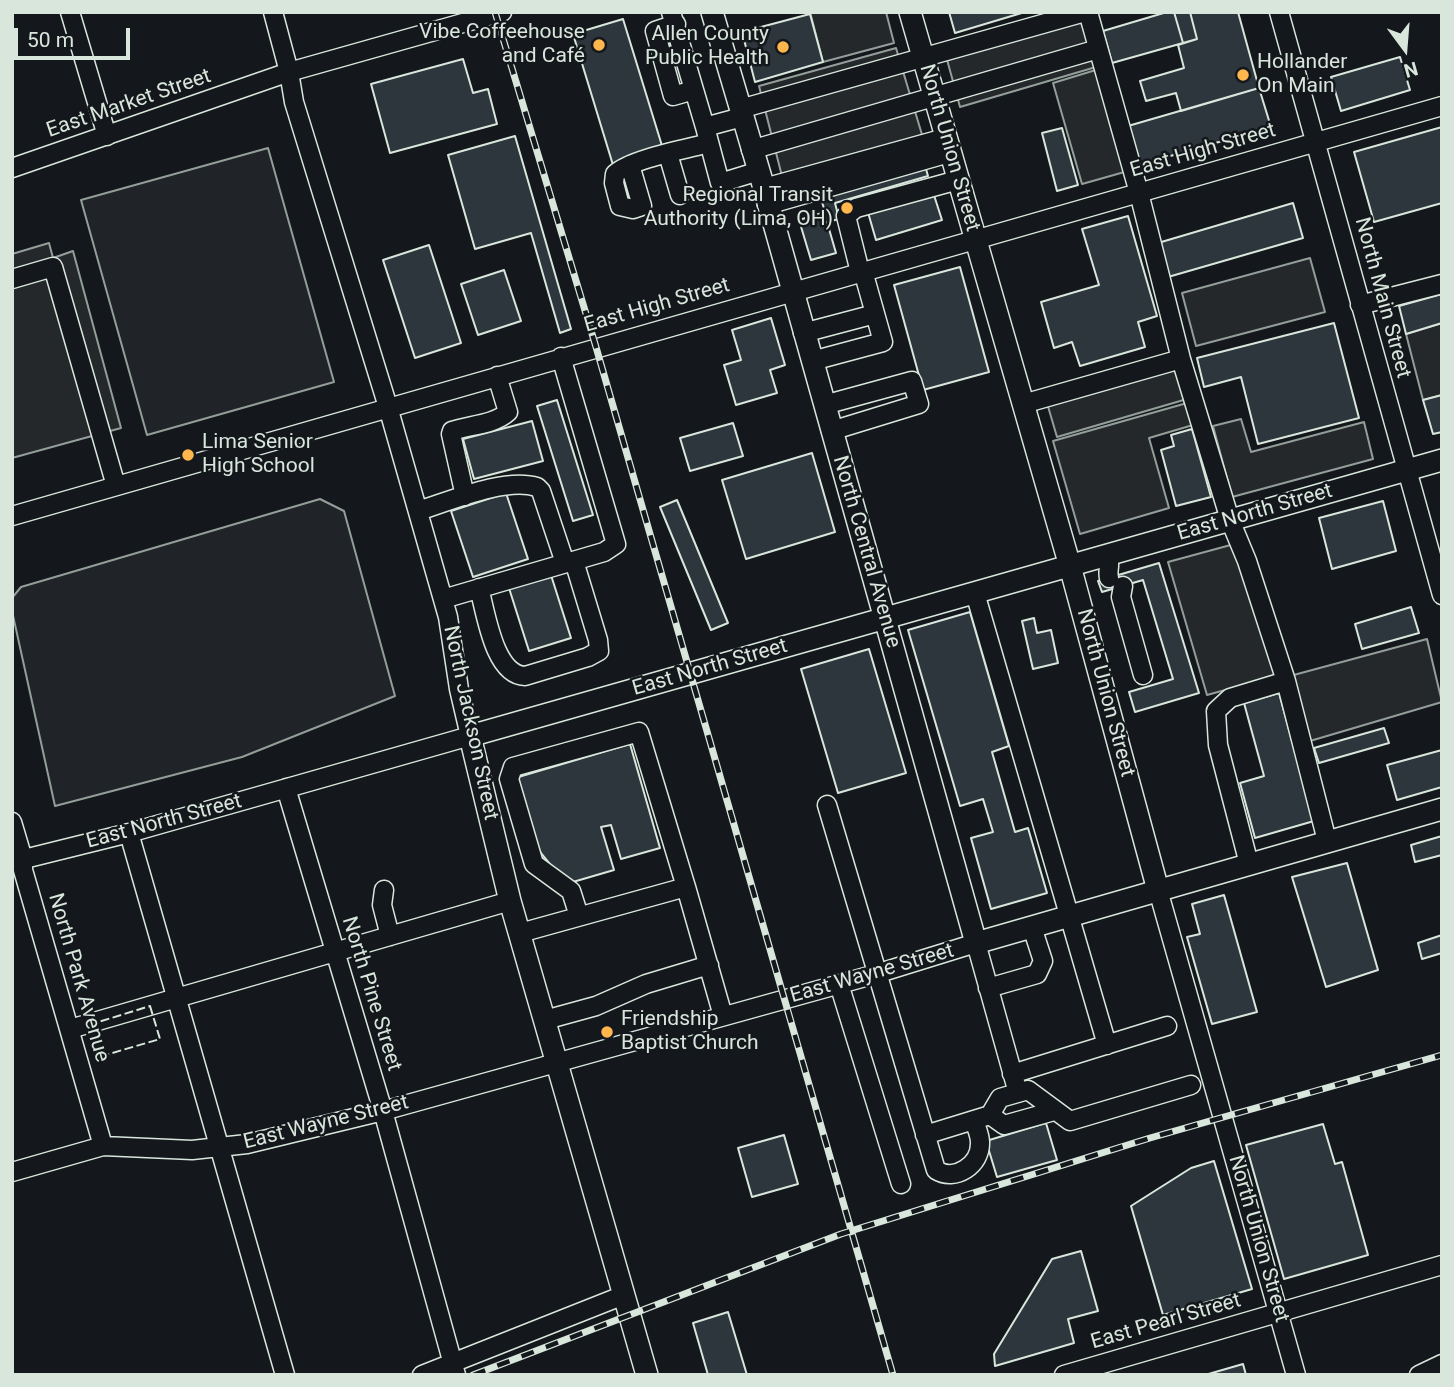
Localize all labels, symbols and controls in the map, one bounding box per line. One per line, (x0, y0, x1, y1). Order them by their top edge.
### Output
scale bar (18, 14, 133, 58)
north arrow (1370, 14, 1440, 84)
place label: Vibe Coffeehouse and Café (419, 20, 585, 70)
place label: Allen County Public Health (645, 22, 769, 72)
text: 50 m (27, 28, 74, 52)
marker: Vibe Coffeehouse and Café (591, 37, 607, 53)
marker: Allen County Public Health (775, 39, 791, 55)
place label: Hollander On Main (1257, 50, 1347, 100)
text: N (1401, 57, 1421, 83)
street label: North Union Street (913, 62, 985, 234)
street label: East Market Street (43, 64, 215, 144)
marker: Hollander On Main (1235, 67, 1251, 83)
street label: East High Street (1127, 118, 1279, 184)
place label: Regional Transit Authority (Lima, OH) (644, 183, 833, 233)
marker: Regional Transit Authority (Lima, OH) (839, 200, 855, 216)
street label: North Main Street (1348, 215, 1416, 381)
street label: East High Street (581, 273, 733, 339)
place label: Lima Senior High School (202, 430, 315, 480)
marker: Lima Senior High School (180, 447, 196, 463)
street label: North Central Avenue (827, 453, 905, 651)
street label: East North Street (1175, 479, 1335, 547)
street label: North Union Street (1070, 606, 1140, 780)
street label: North Jackson Street (437, 624, 503, 822)
street label: East North Street (630, 634, 790, 702)
street label: East North Street (84, 789, 244, 855)
street label: North Park Avenue (42, 891, 114, 1065)
street label: North Pine Street (336, 914, 406, 1074)
street label: East Wayne Street (787, 939, 957, 1009)
place label: Friendship Baptist Church (621, 1007, 758, 1057)
marker: Friendship Baptist Church (599, 1024, 615, 1040)
street label: East Wayne Street (241, 1090, 411, 1156)
street label: North Union Street (1222, 1153, 1294, 1325)
street label: East Pearl Street (1088, 1289, 1244, 1355)

